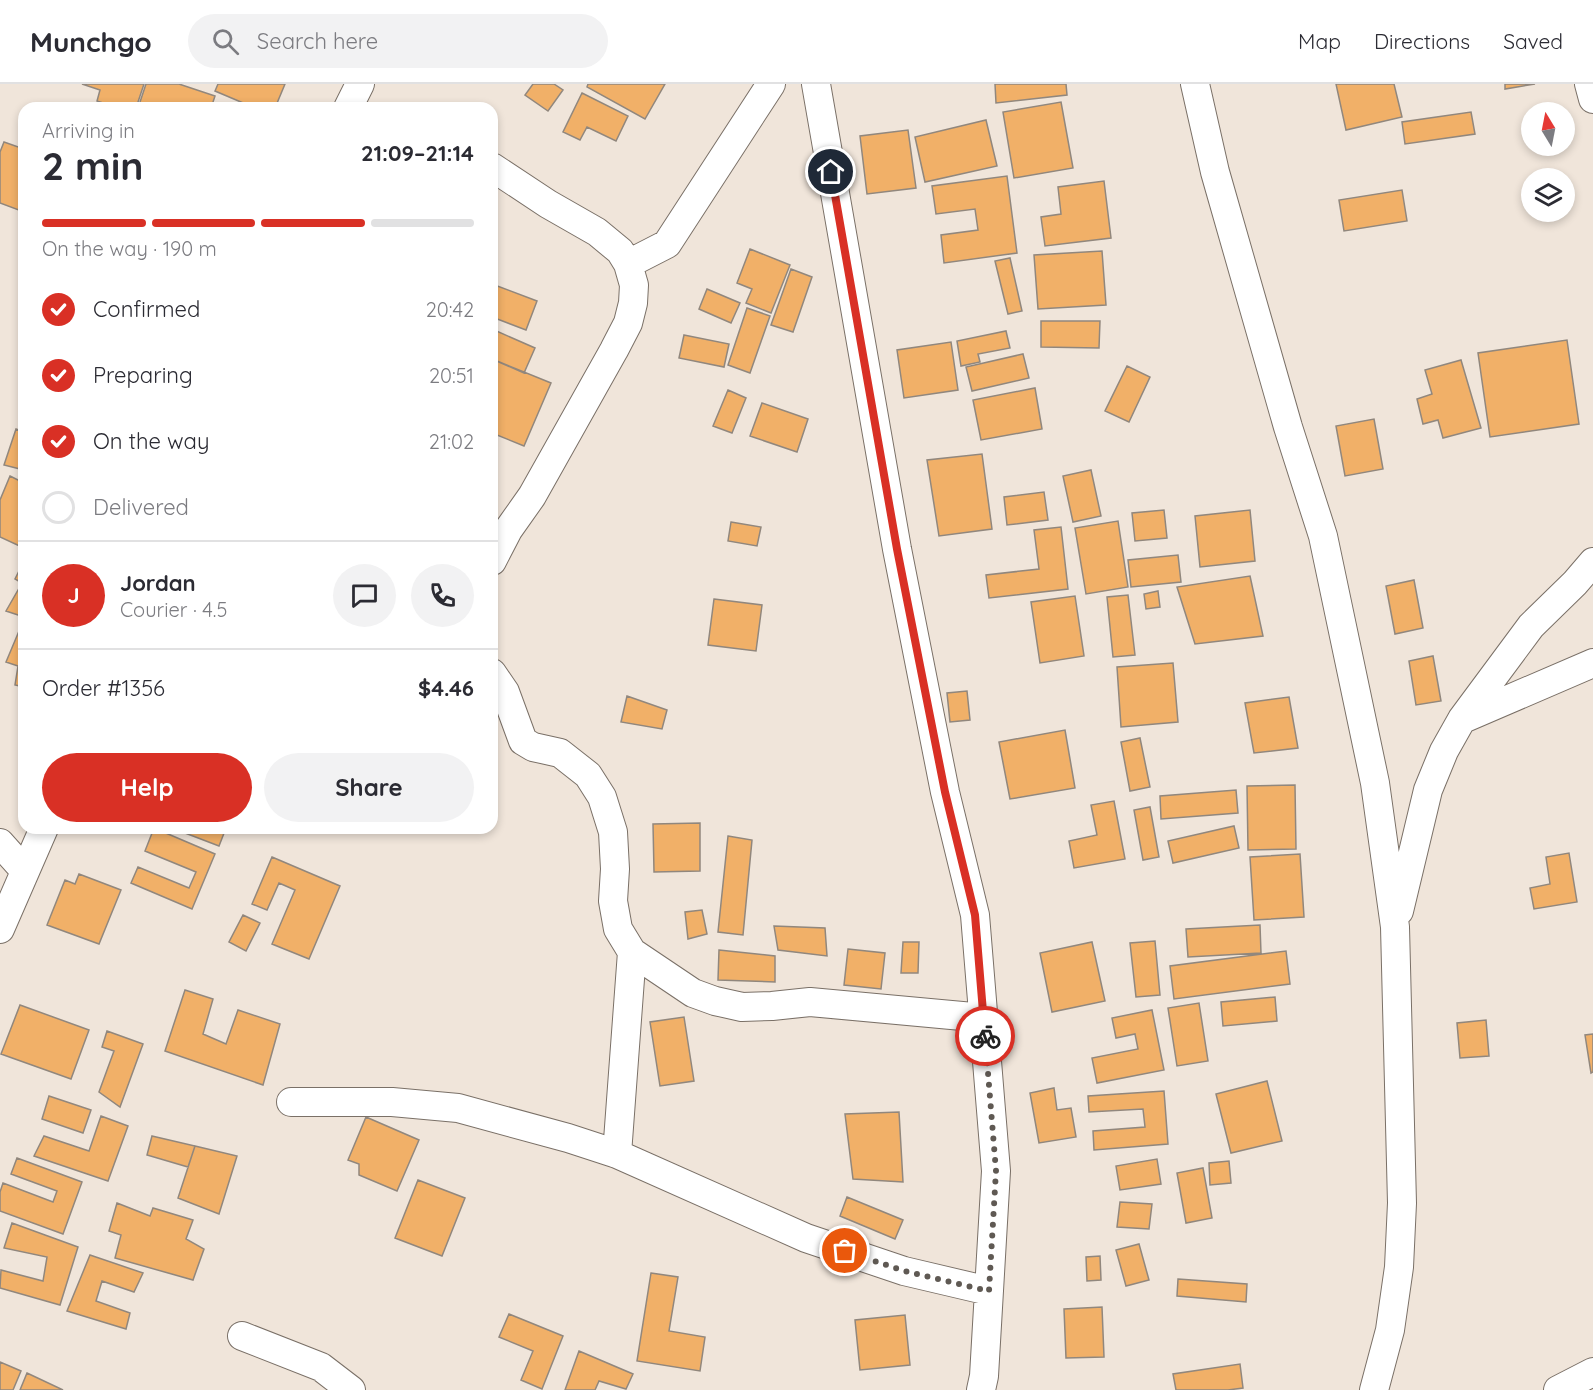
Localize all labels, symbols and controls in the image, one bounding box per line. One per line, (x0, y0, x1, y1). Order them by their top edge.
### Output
search box (188, 14, 608, 68)
text: Munchgo (30, 24, 152, 59)
icon: search (209, 25, 242, 58)
text: Search here (257, 27, 378, 55)
text: Map (1298, 28, 1341, 54)
text: Directions (1374, 28, 1470, 54)
text: Saved (1503, 28, 1563, 54)
north arrow (1521, 102, 1575, 156)
map controls (1521, 102, 1575, 222)
text: Arriving in (42, 118, 135, 143)
text: 21:09–21:14 (361, 139, 474, 167)
text: 2 min (42, 141, 144, 190)
pin (805, 146, 856, 197)
icon: home (814, 155, 847, 188)
button: layers (1521, 168, 1575, 222)
text: On the way · 190 m (42, 236, 217, 261)
icon: check (42, 293, 75, 326)
text: Confirmed (93, 295, 200, 323)
text: 20:42 (426, 297, 474, 322)
icon: check (42, 359, 75, 392)
text: Preparing (93, 361, 193, 389)
text: 20:51 (429, 363, 474, 388)
icon: check (42, 425, 75, 458)
text: On the way (93, 427, 209, 455)
text: 21:02 (429, 429, 474, 454)
text: Delivered (93, 493, 189, 521)
button: chat (333, 564, 396, 627)
button: phone (411, 564, 474, 627)
text: Jordan (120, 569, 196, 597)
text: J (67, 581, 80, 609)
text: Courier · 4.5 (120, 597, 227, 622)
text: Order #1356 (42, 674, 165, 702)
text: $4.46 (418, 674, 474, 702)
button: Help (42, 753, 252, 822)
button: Share (264, 753, 474, 822)
courier (955, 1006, 1015, 1066)
icon: bike (969, 1020, 1002, 1053)
pin (819, 1225, 870, 1276)
icon: bag (828, 1234, 861, 1267)

